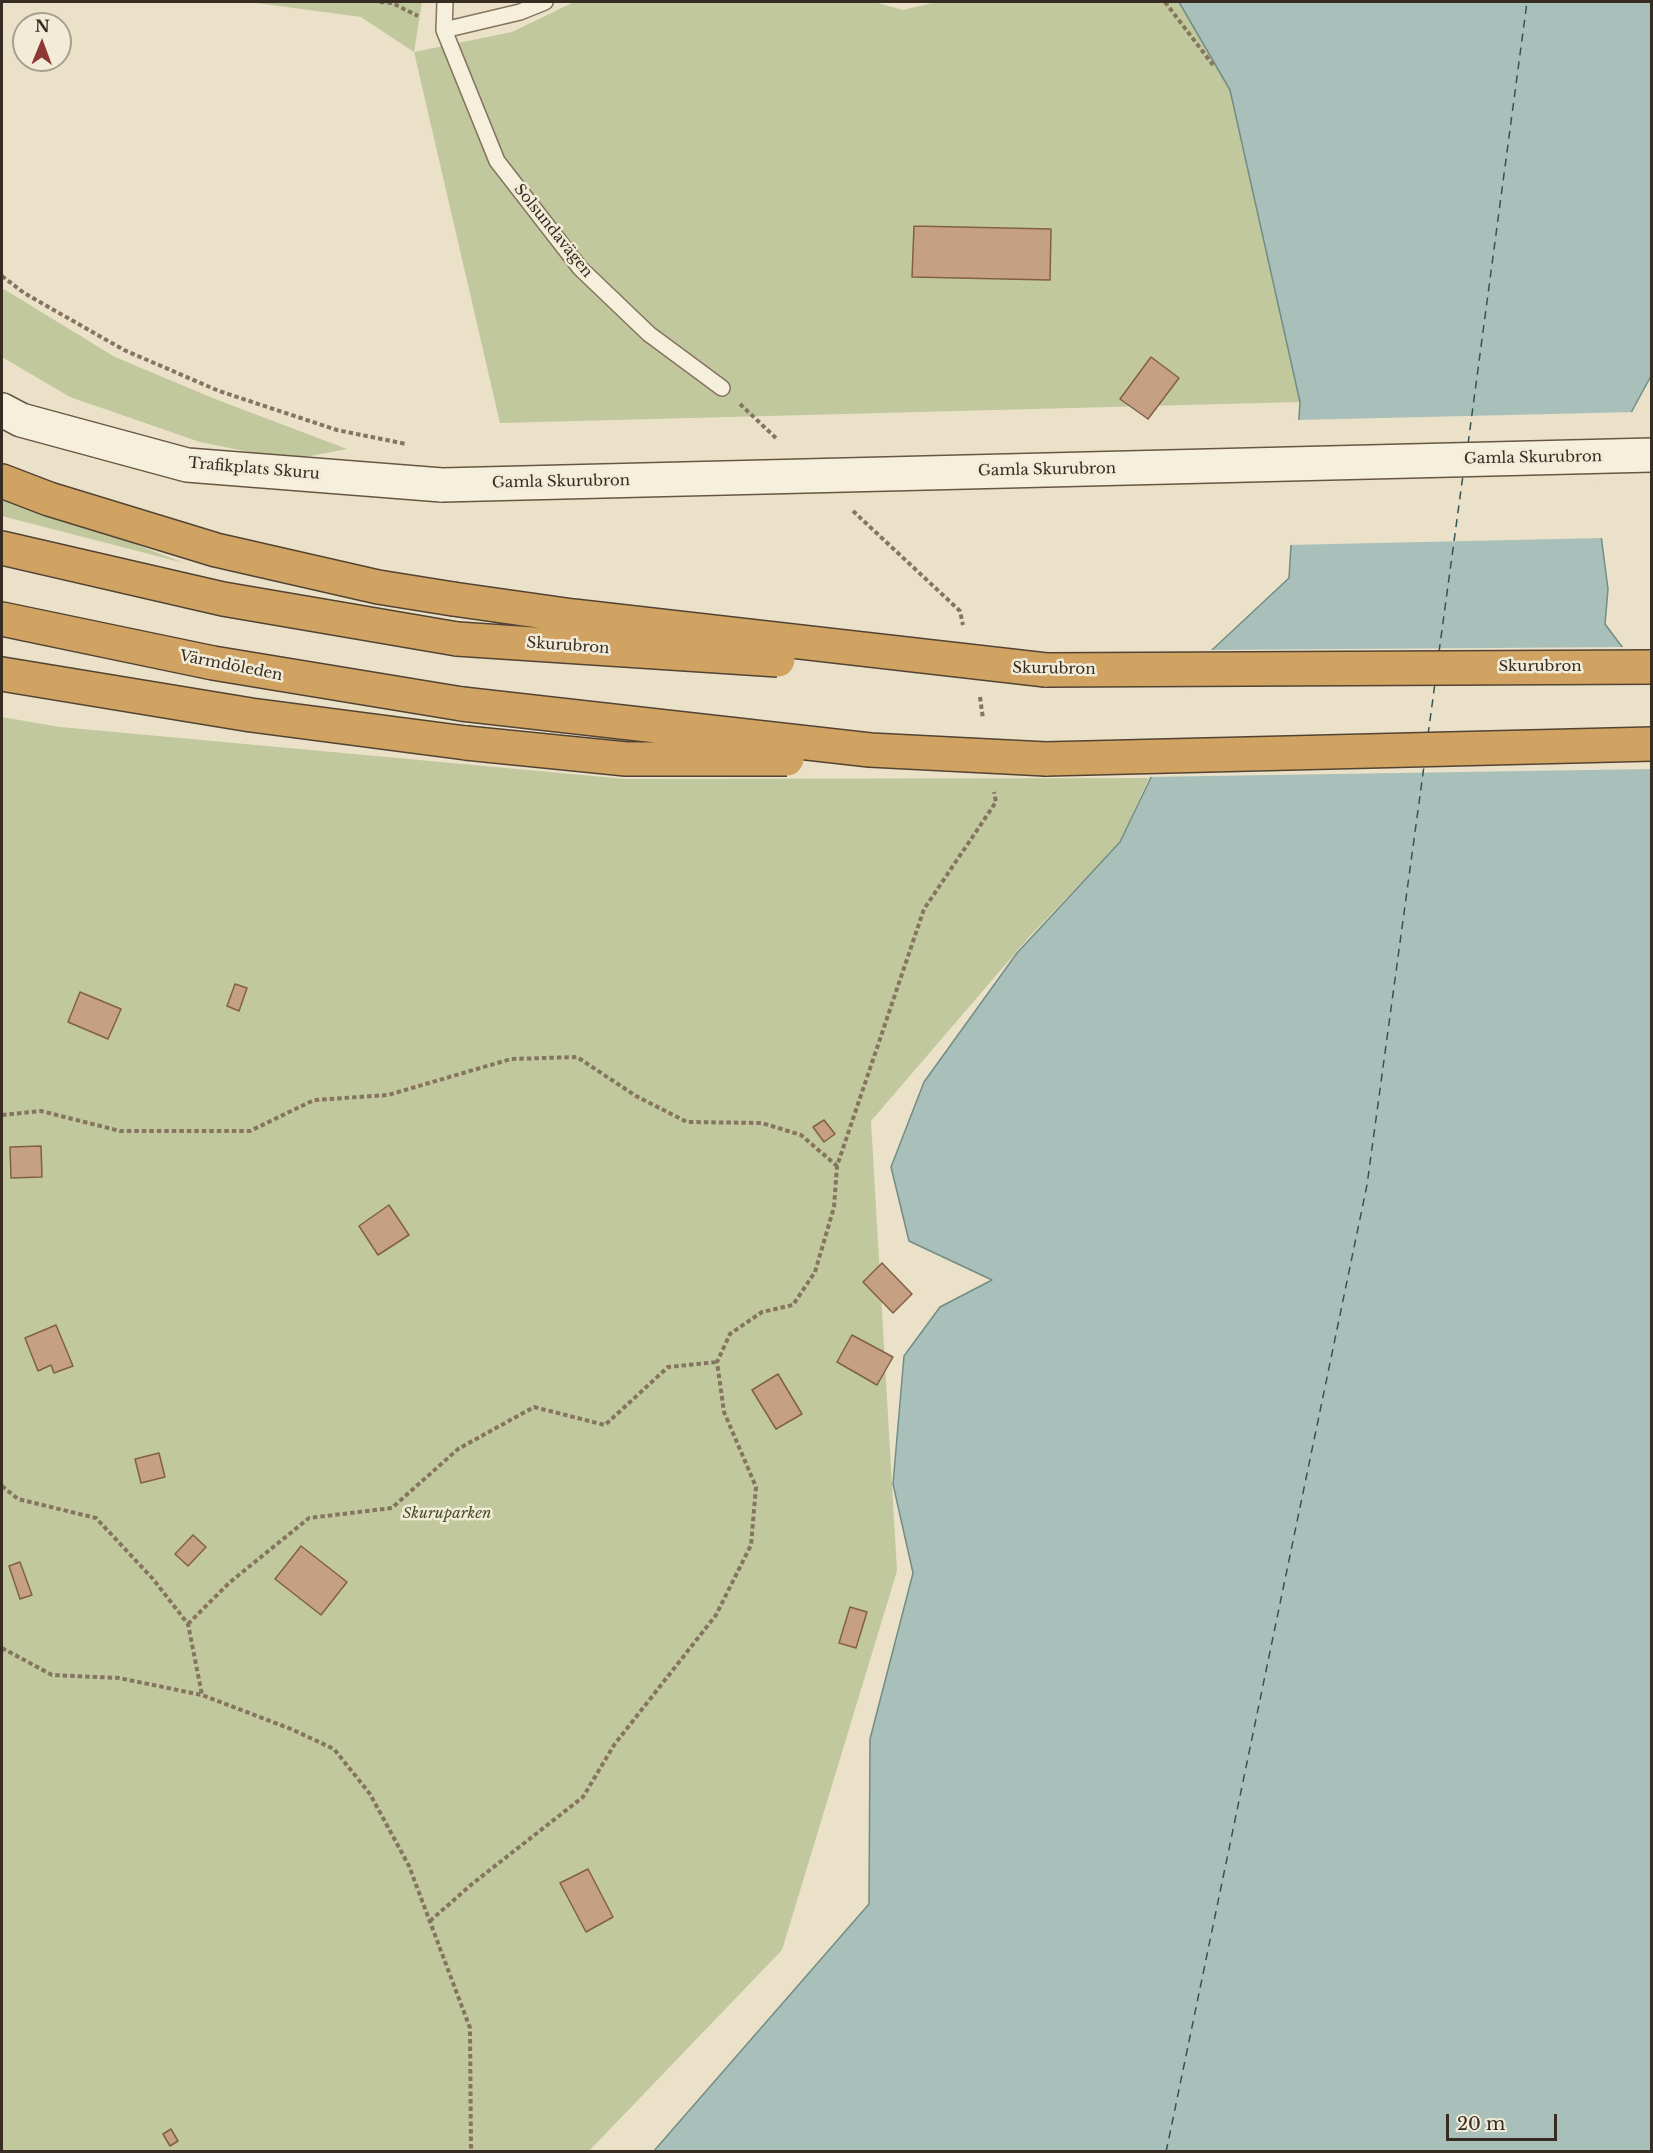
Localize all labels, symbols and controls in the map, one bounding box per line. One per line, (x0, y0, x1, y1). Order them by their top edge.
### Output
north arrow (12, 12, 72, 72)
text: N (35, 16, 50, 36)
street label: Solsundavägen (510, 181, 596, 281)
street label: Gamla Skurubron (1464, 448, 1602, 468)
street label: Trafikplats Skuru (188, 454, 320, 484)
street label: Gamla Skurubron (978, 460, 1116, 480)
street label: Gamla Skurubron (492, 472, 630, 492)
street label: Skurubron (526, 634, 610, 658)
street label: Värmdöleden (178, 647, 284, 685)
street label: Skurubron (1498, 658, 1582, 676)
street label: Skurubron (1012, 659, 1096, 679)
park label: Skuruparken (403, 1505, 491, 1523)
scale bar (1449, 2102, 1560, 2140)
text: 20 m (1457, 2113, 1505, 2135)

